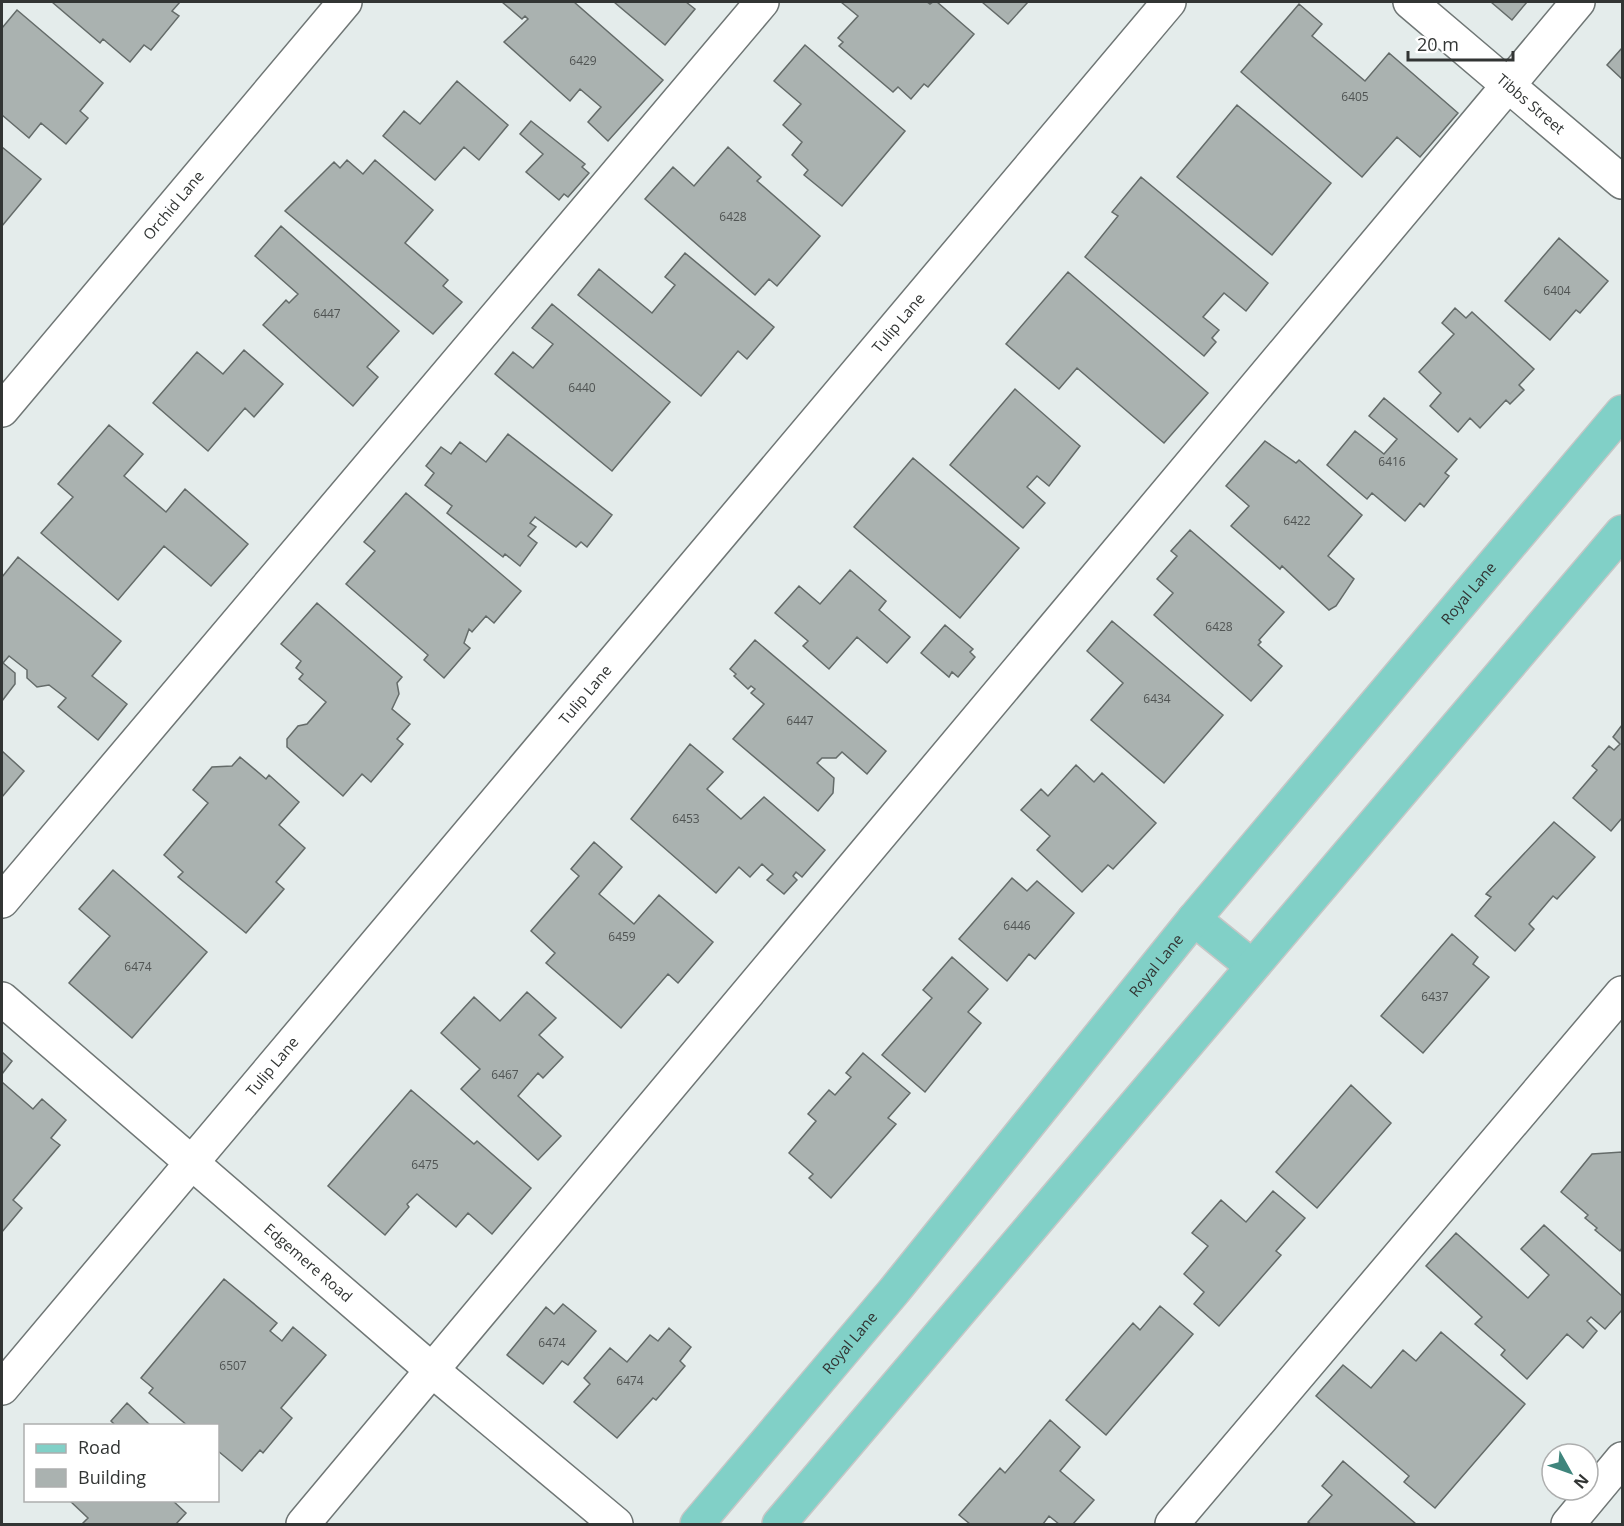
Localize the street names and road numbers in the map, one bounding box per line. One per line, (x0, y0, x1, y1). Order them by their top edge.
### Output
street label: Tibbs Street (1493, 69, 1569, 138)
street label: Orchid Lane (138, 166, 208, 244)
street label: Tulip Lane (867, 289, 929, 357)
street label: Royal Lane (1436, 557, 1500, 628)
street label: Tulip Lane (554, 660, 616, 728)
street label: Royal Lane (1124, 929, 1187, 1001)
street label: Tulip Lane (241, 1032, 303, 1100)
street label: Edgemere Road (260, 1218, 357, 1306)
street label: Royal Lane (817, 1307, 881, 1378)

